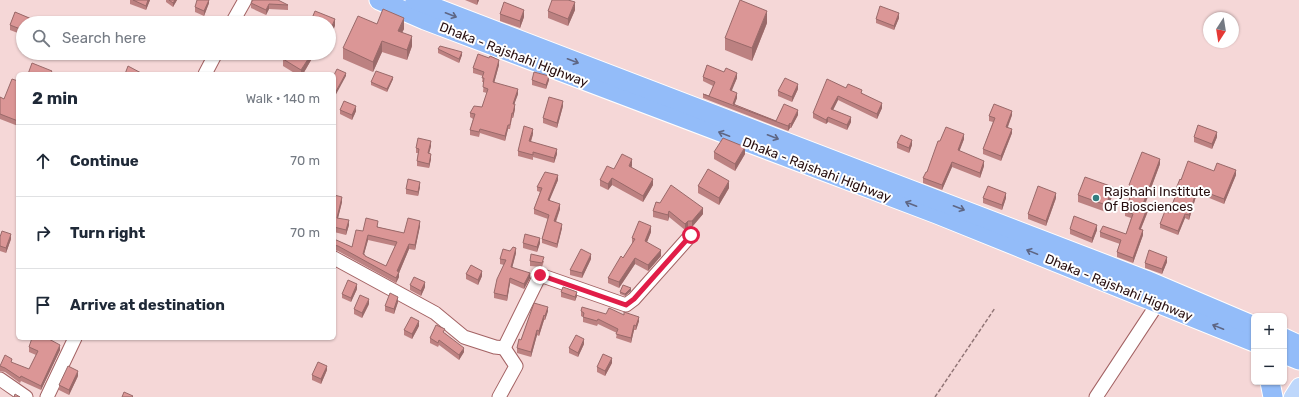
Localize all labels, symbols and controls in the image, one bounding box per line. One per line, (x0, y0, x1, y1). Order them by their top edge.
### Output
one-way arrow (445, 11, 457, 19)
north arrow (1203, 12, 1239, 48)
search box (16, 16, 336, 60)
street label: Dhaka - Rajshahi Highway (437, 19, 590, 91)
icon: search (30, 27, 52, 49)
text: Search here (62, 29, 146, 47)
one-way arrow (566, 57, 578, 65)
text: 2 min (32, 88, 78, 108)
text: Walk · 140 m (246, 91, 320, 106)
one-way arrow (719, 129, 731, 137)
one-way arrow (766, 133, 778, 141)
street label: Dhaka - Rajshahi Highway (740, 134, 893, 206)
icon: ahead (32, 150, 54, 172)
text: Continue (70, 152, 139, 170)
text: 70 m (290, 153, 320, 168)
place label: Rajshahi Institute Of Biosciences (1104, 184, 1211, 214)
marker: Rajshahi Institute Of Biosciences (1091, 193, 1101, 203)
one-way arrow (906, 200, 918, 208)
one-way arrow (953, 205, 965, 213)
icon: right (32, 222, 54, 244)
text: Turn right (70, 224, 145, 242)
text: 70 m (290, 225, 320, 240)
route start (682, 226, 700, 244)
one-way arrow (1027, 248, 1039, 256)
street label: Dhaka - Rajshahi Highway (1042, 251, 1195, 325)
route end (531, 266, 549, 284)
icon: arrive (32, 294, 54, 316)
text: Arrive at destination (70, 296, 225, 314)
map controls (1251, 313, 1287, 385)
button: + (1251, 313, 1287, 349)
one-way arrow (1212, 323, 1224, 330)
button: − (1251, 349, 1287, 385)

